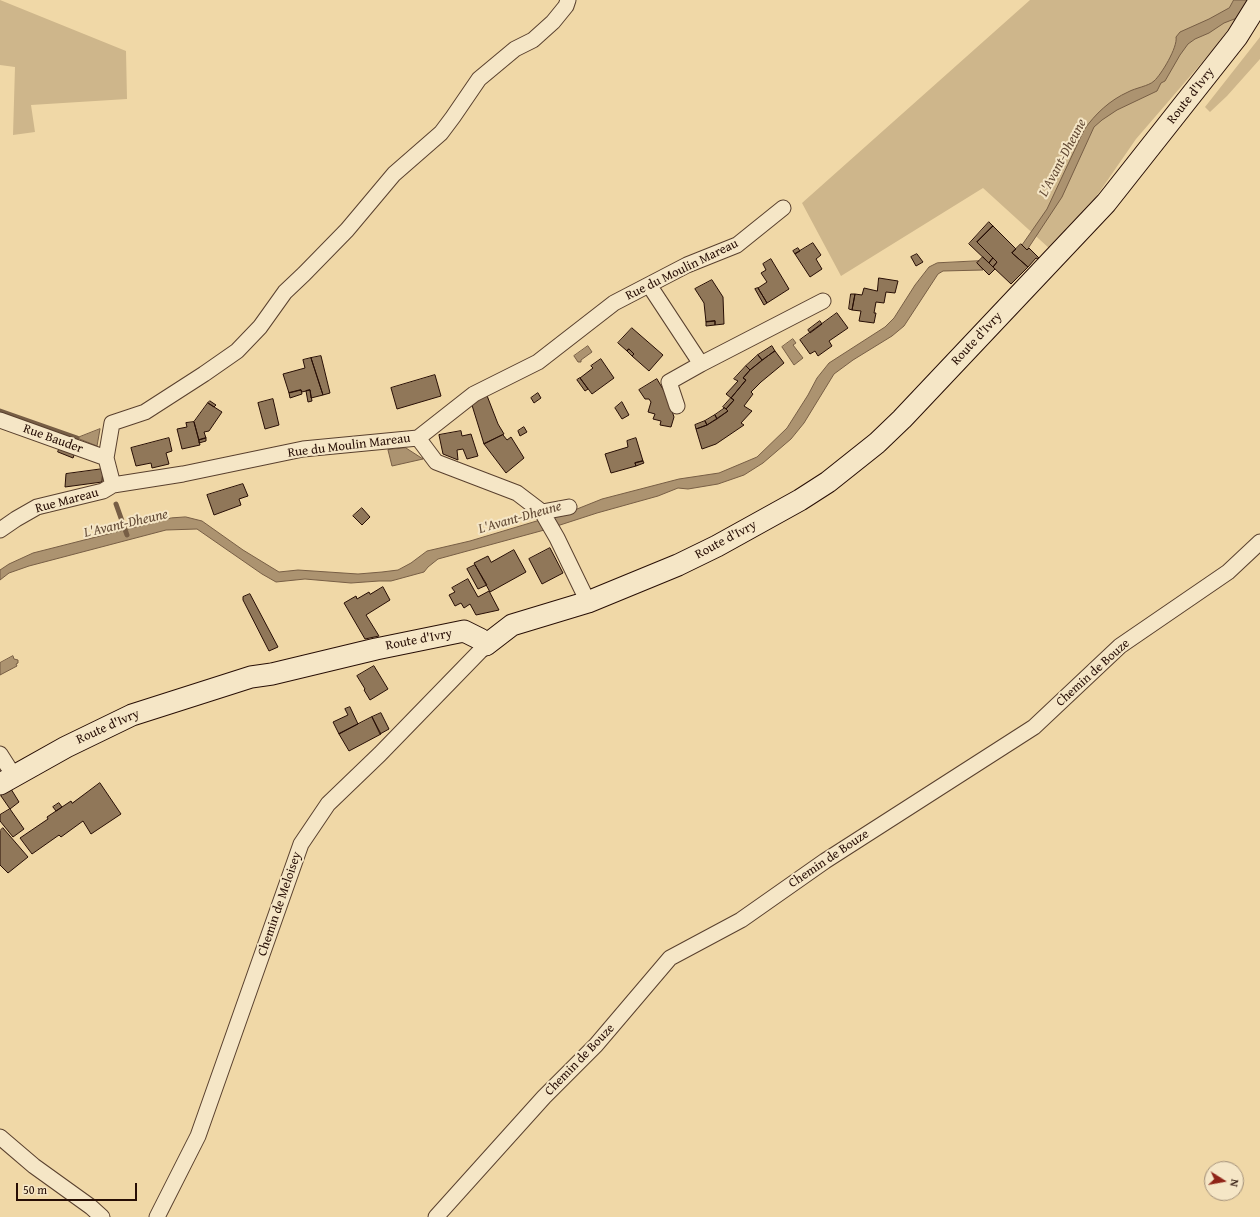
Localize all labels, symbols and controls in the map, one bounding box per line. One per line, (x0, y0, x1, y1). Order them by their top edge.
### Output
street label: Route d'Ivry (1164, 65, 1218, 127)
water label: L'Avant-Dheune (1035, 116, 1091, 200)
street label: Rue du Moulin Mareau (623, 236, 741, 304)
street label: Route d'Ivry (948, 309, 1006, 369)
street label: Rue Bauder (21, 421, 85, 457)
street label: Rue du Moulin Mareau (287, 431, 411, 461)
street label: Rue Mareau (34, 485, 100, 517)
water label: L'Avant-Dheune (476, 498, 564, 538)
water label: L'Avant-Dheune (82, 506, 170, 542)
street label: Route d'Ivry (693, 517, 759, 563)
street label: Route d'Ivry (384, 626, 454, 654)
street label: Chemin de Bouze (1053, 636, 1133, 710)
street label: Route d'Ivry (74, 706, 142, 748)
street label: Chemin de Bouze (786, 826, 872, 892)
street label: Chemin de Meloisey (255, 850, 305, 958)
street label: Chemin de Bouze (542, 1021, 618, 1099)
north arrow (1204, 1161, 1244, 1201)
scale bar (18, 1175, 139, 1201)
text: N (1226, 1178, 1243, 1188)
text: 50 m (23, 1181, 47, 1198)

